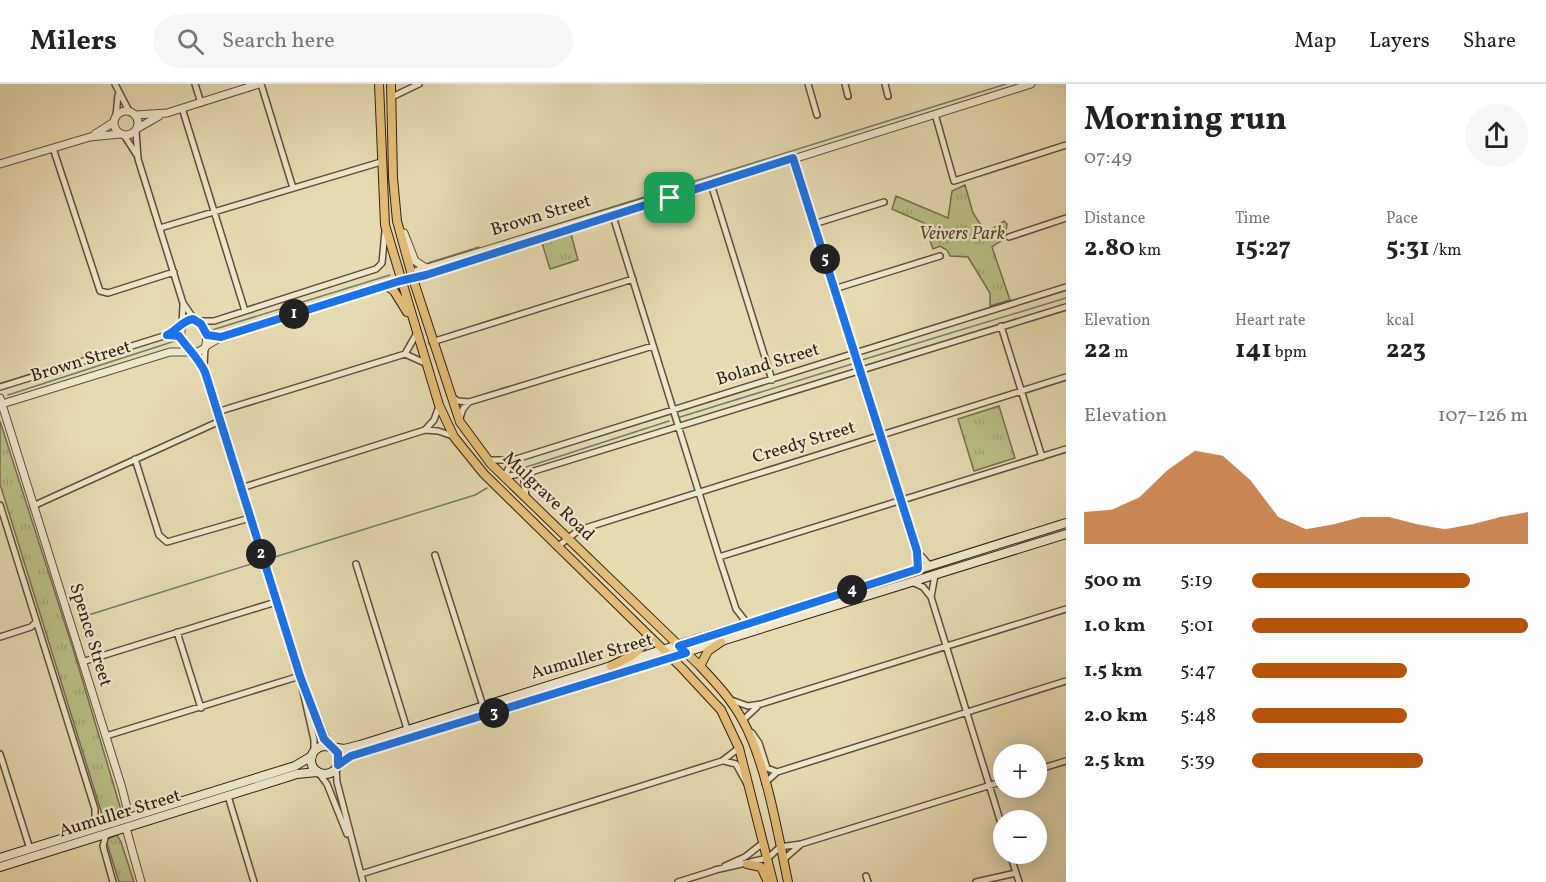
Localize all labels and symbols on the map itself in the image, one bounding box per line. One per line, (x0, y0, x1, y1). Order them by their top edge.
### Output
pin (644, 172, 695, 223)
street label: Brown Street (488, 189, 594, 243)
park label: Veivers Park (919, 222, 1005, 247)
pin: 5 (810, 244, 840, 274)
pin: 1 (279, 299, 309, 329)
street label: Brown Street (28, 335, 134, 389)
street label: Boland Street (713, 337, 823, 393)
street label: Creedy Street (749, 415, 859, 471)
street label: Mulgrave Road (496, 447, 600, 547)
pin: 2 (246, 539, 276, 569)
pin: 4 (837, 575, 867, 605)
street label: Spence Street (62, 580, 118, 690)
street label: Aumuller Street (528, 628, 656, 686)
pin: 3 (479, 698, 509, 728)
street label: Aumuller Street (56, 784, 184, 844)

